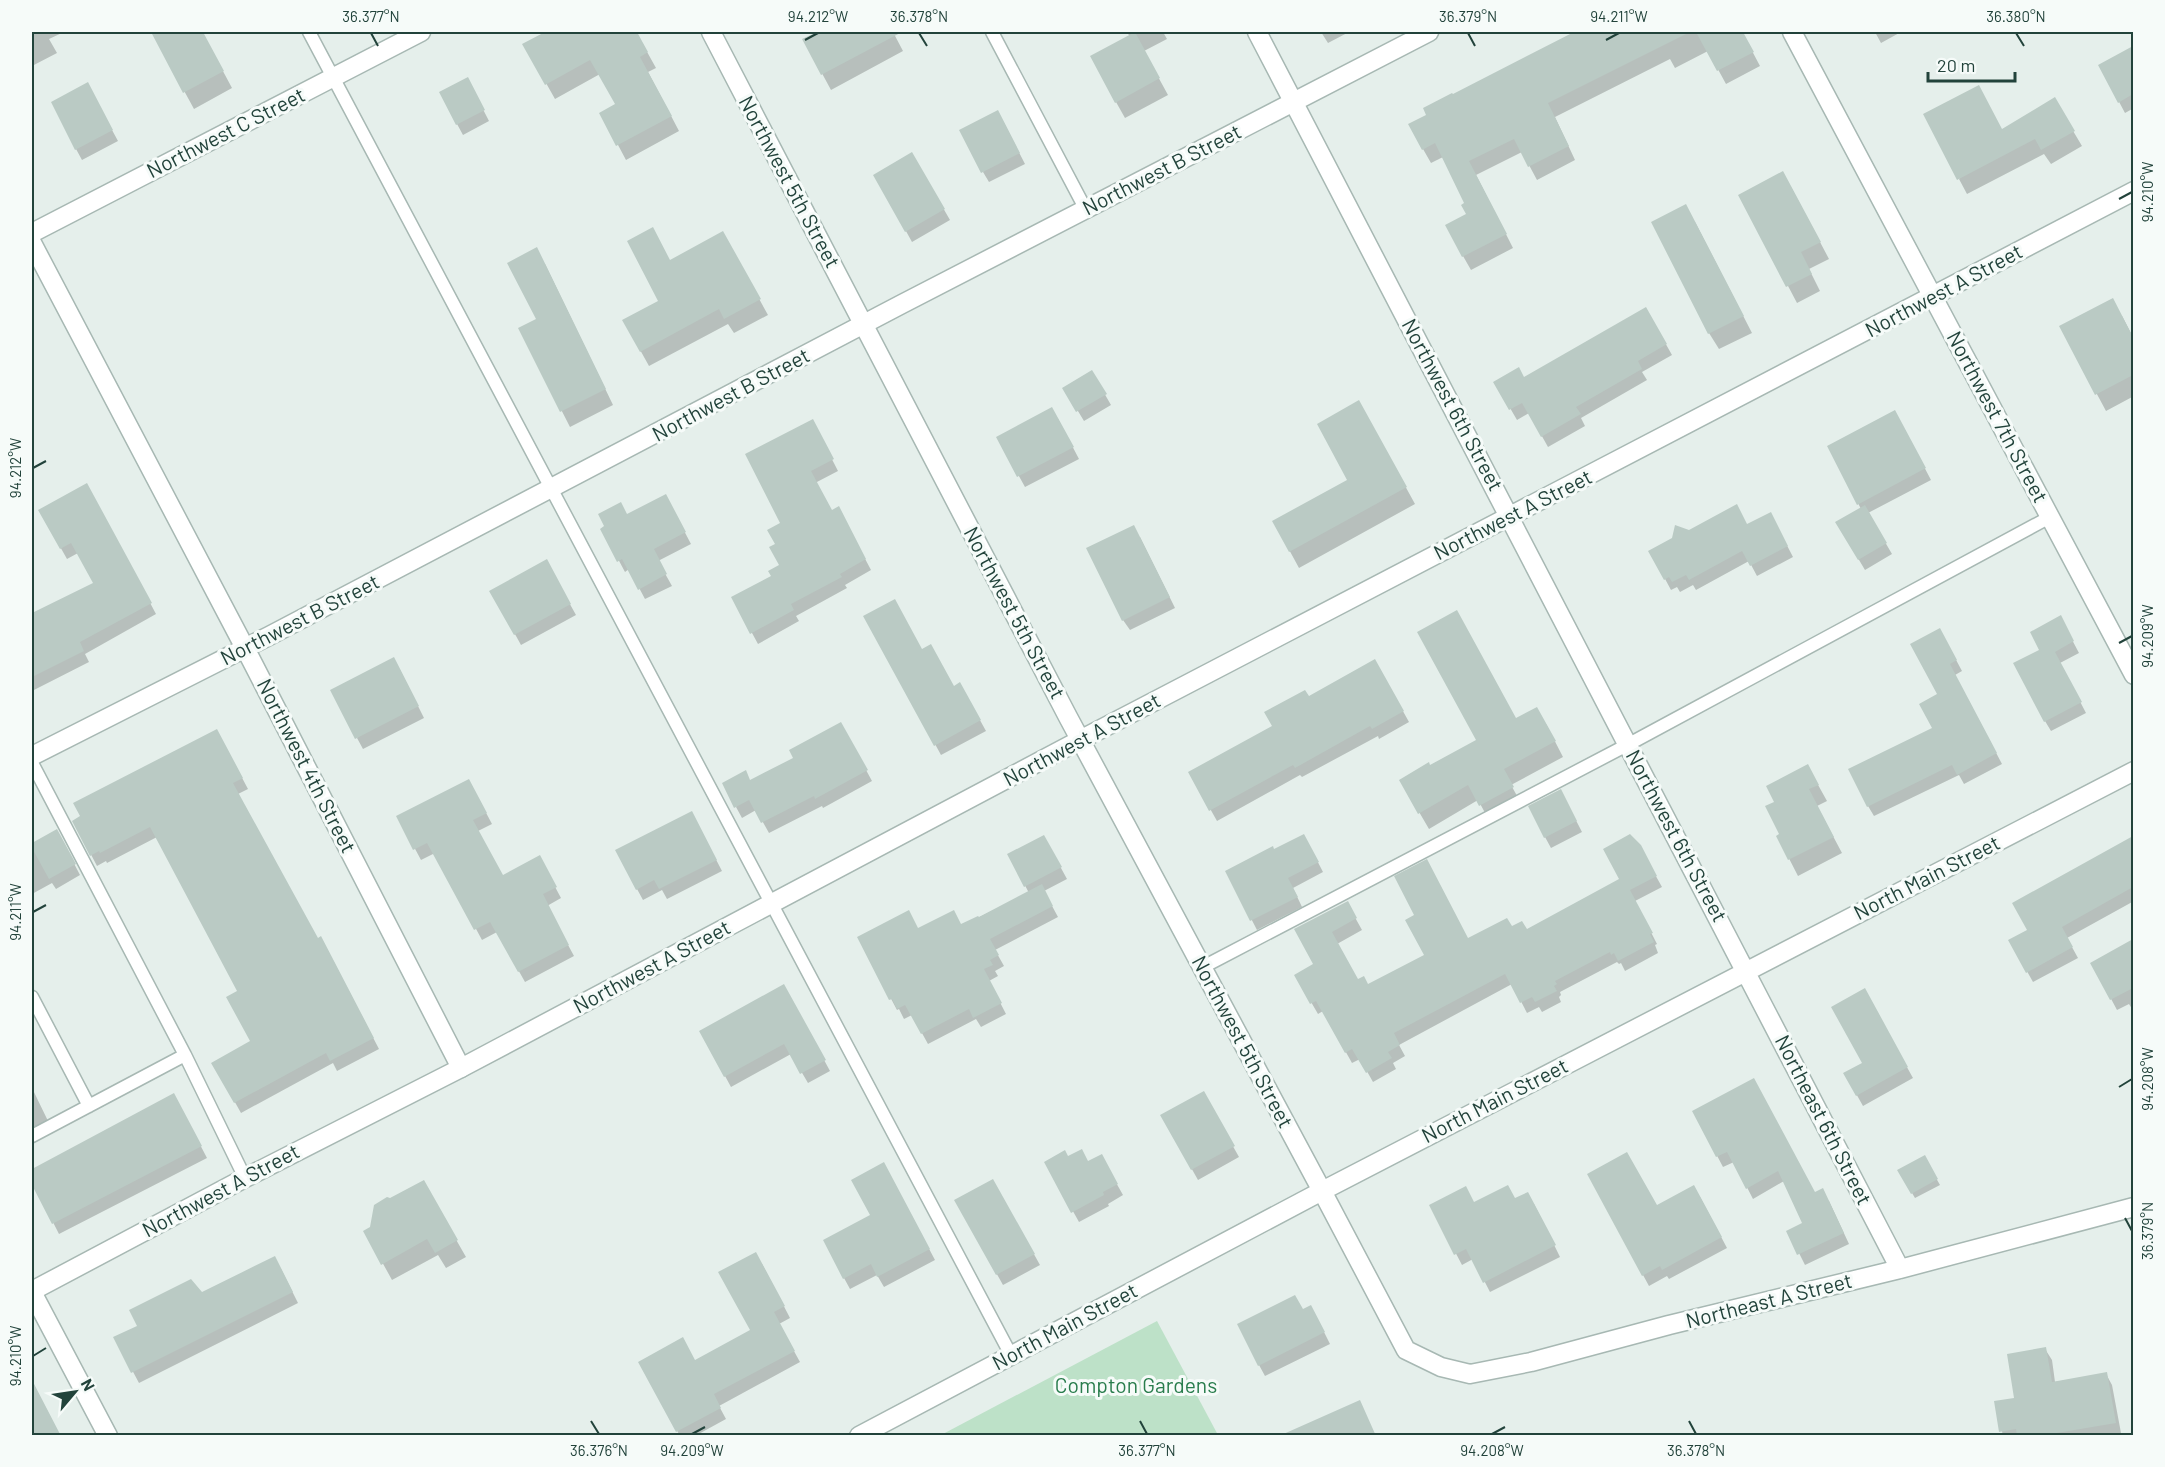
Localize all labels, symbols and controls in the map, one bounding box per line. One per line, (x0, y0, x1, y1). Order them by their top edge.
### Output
text: 36.377°N (342, 7, 400, 25)
text: 94.212°W (788, 7, 848, 25)
text: 36.378°N (890, 7, 948, 25)
text: 36.379°N (1439, 7, 1497, 25)
text: 94.211°W (1590, 7, 1648, 25)
text: 36.380°N (1986, 7, 2046, 25)
scale bar (1928, 45, 2015, 83)
text: 20 m (1937, 54, 1975, 76)
street label: Northwest C Street (142, 81, 309, 182)
street label: Northwest 5th Street (734, 91, 846, 272)
street label: Northwest B Street (1078, 118, 1245, 219)
text: 94.210°W (2138, 162, 2156, 222)
street label: Northwest A Street (1860, 238, 2026, 342)
street label: Northwest 6th Street (1397, 314, 1509, 495)
street label: Northwest 7th Street (1943, 326, 2054, 506)
street label: Northwest B Street (647, 342, 813, 446)
text: 94.212°W (6, 438, 24, 498)
street label: Northwest A Street (1429, 463, 1596, 564)
street label: Northwest 5th Street (959, 522, 1071, 703)
street label: Northwest B Street (216, 568, 383, 669)
text: 94.209°W (2138, 604, 2156, 668)
street label: Northwest 4th Street (253, 674, 362, 857)
street label: Northwest A Street (998, 687, 1164, 791)
street label: Northwest 6th Street (1621, 745, 1733, 926)
street label: North Main Street (1849, 829, 2004, 924)
text: 94.211°W (6, 883, 24, 941)
street label: Northwest A Street (568, 914, 734, 1018)
street label: Northwest 5th Street (1187, 951, 1299, 1132)
street label: Northeast 6th Street (1771, 1030, 1878, 1209)
text: 94.208°W (2138, 1047, 2156, 1111)
street label: North Main Street (1417, 1052, 1572, 1147)
street label: Northwest A Street (137, 1138, 303, 1242)
text: 36.379°N (2138, 1202, 2156, 1260)
street label: Northeast A Street (1683, 1267, 1854, 1332)
street label: North Main Street (987, 1277, 1141, 1374)
text: 94.210°W (6, 1326, 24, 1386)
north arrow (45, 1362, 105, 1422)
park label: Compton Gardens (1055, 1372, 1217, 1397)
text: N (78, 1375, 99, 1394)
text: 36.376°N (570, 1441, 628, 1459)
text: 94.209°W (660, 1441, 724, 1459)
text: 36.377°N (1118, 1441, 1176, 1459)
text: 94.208°W (1460, 1441, 1524, 1459)
text: 36.378°N (1667, 1441, 1725, 1459)

